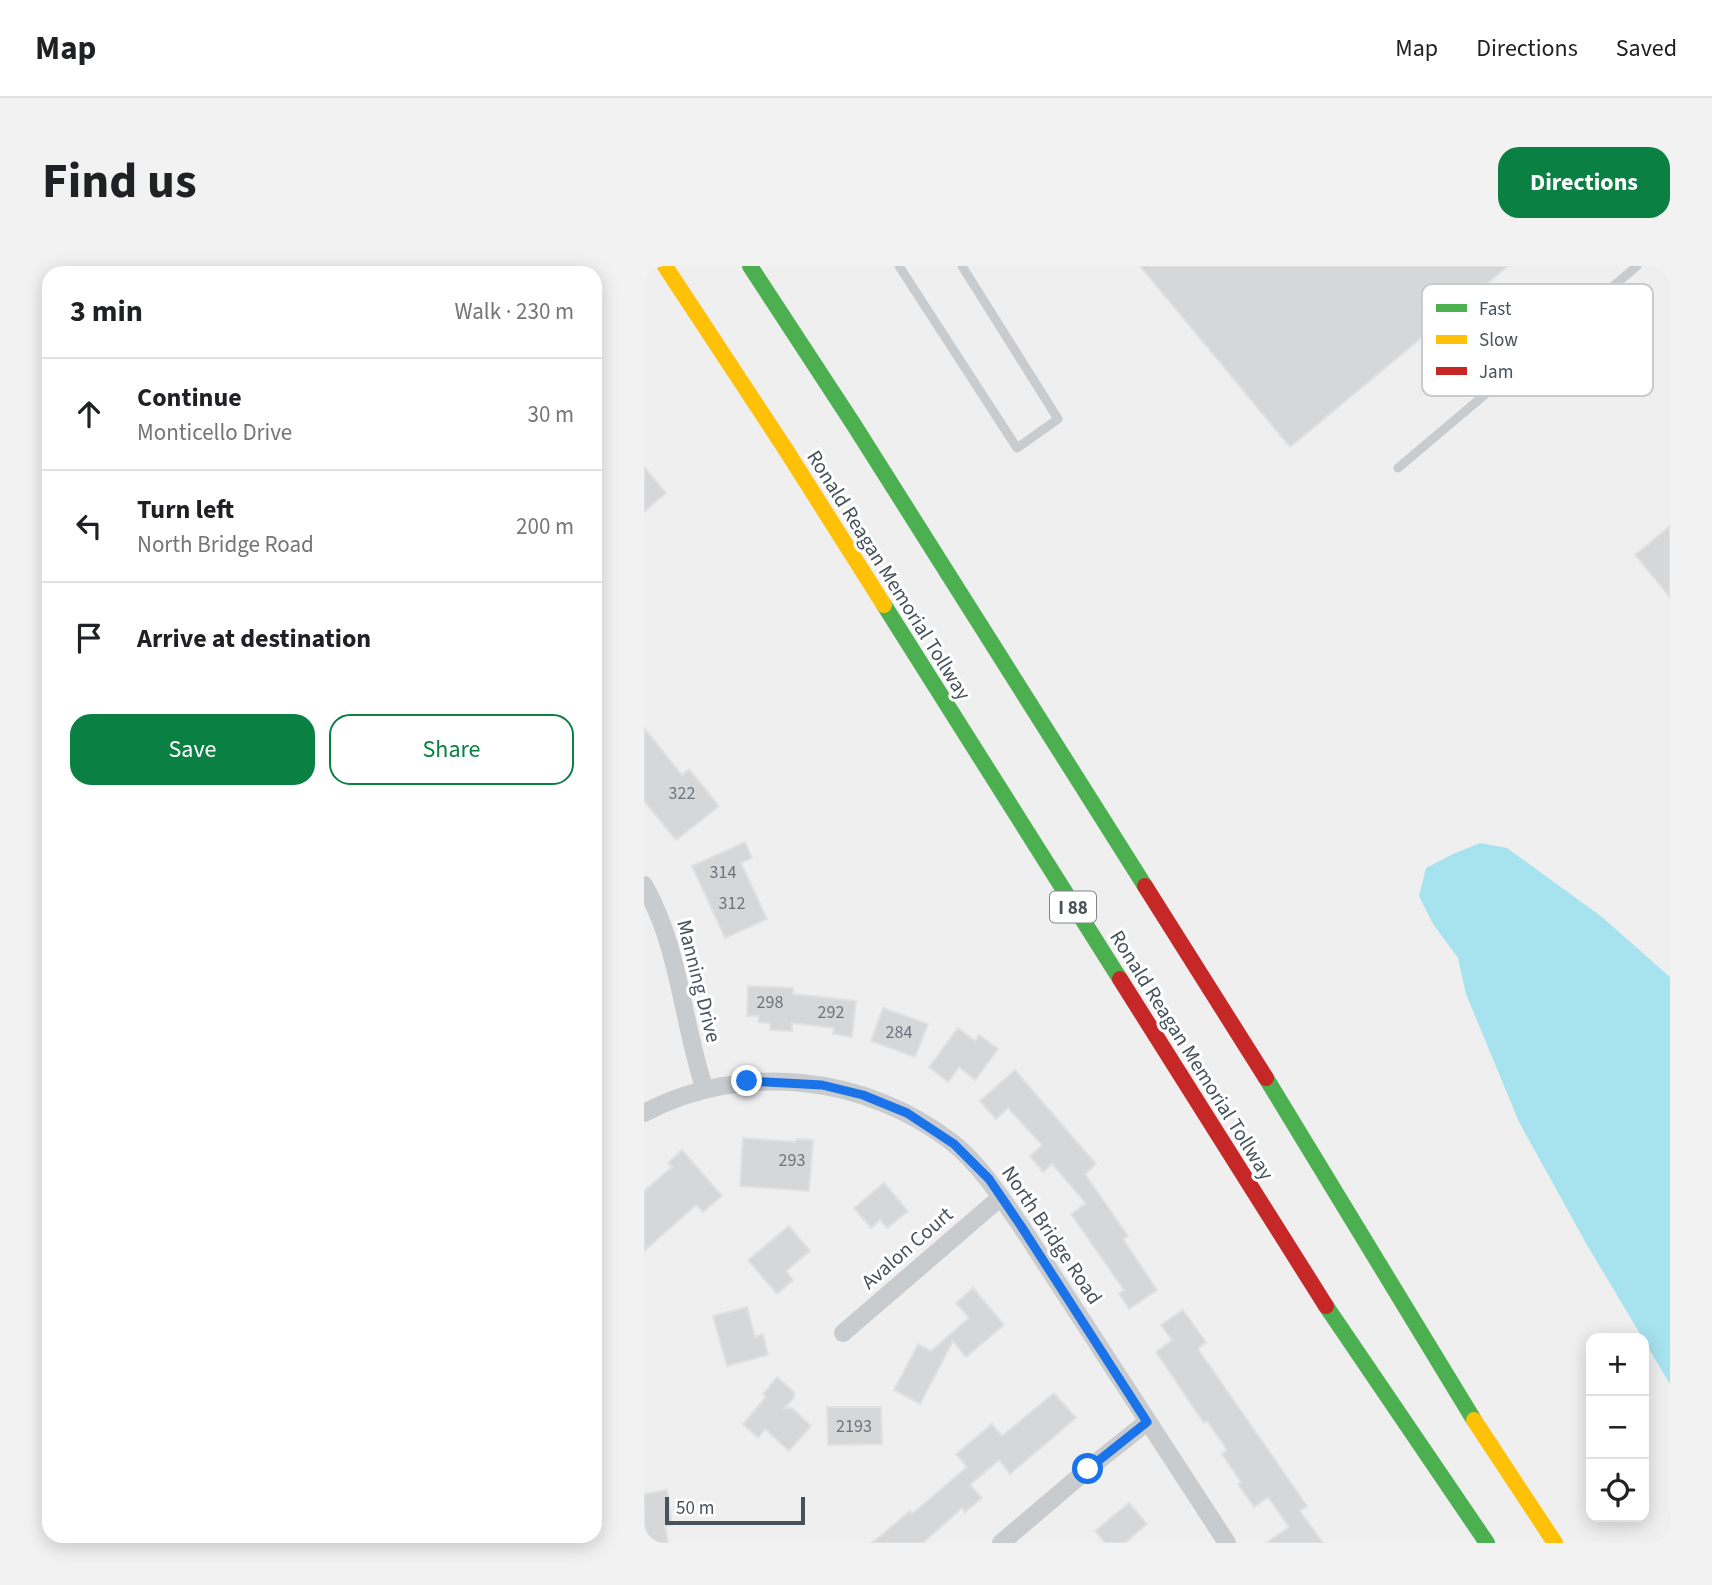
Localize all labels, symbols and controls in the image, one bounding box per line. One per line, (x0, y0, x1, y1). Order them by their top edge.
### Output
text: Map (35, 25, 96, 72)
text: Map (1395, 31, 1438, 66)
text: Directions (1476, 31, 1578, 66)
text: Saved (1616, 31, 1677, 66)
text: Find us (42, 147, 197, 217)
button: Directions (1498, 147, 1670, 218)
legend (1422, 284, 1653, 396)
text: 3 min (70, 290, 143, 333)
text: Walk · 230 m (455, 295, 574, 328)
text: Fast (1479, 296, 1512, 323)
text: Slow (1479, 327, 1518, 354)
text: Jam (1479, 359, 1513, 386)
text: Continue (137, 379, 242, 416)
icon: ahead (70, 395, 108, 433)
text: 30 m (527, 398, 574, 431)
text: Monticello Drive (137, 416, 292, 449)
street label: Ronald Reagan Memorial Tollway (800, 444, 979, 706)
text: Turn left (137, 491, 234, 528)
icon: left (70, 507, 108, 545)
text: 200 m (516, 510, 574, 543)
text: North Bridge Road (137, 528, 314, 561)
icon: arrive (70, 619, 108, 657)
text: Arrive at destination (137, 620, 371, 657)
button: Save (70, 714, 315, 785)
button: Share (329, 714, 574, 785)
house number: 322 (669, 781, 695, 806)
house number: 314 (710, 860, 736, 885)
house number: 312 (719, 891, 745, 916)
road number: I 88 (1050, 892, 1096, 922)
street label: Manning Drive (669, 916, 729, 1046)
street label: Ronald Reagan Memorial Tollway (1103, 924, 1282, 1186)
house number: 298 (757, 990, 783, 1015)
house number: 292 (818, 1000, 844, 1025)
house number: 284 (886, 1020, 912, 1045)
route end (731, 1065, 762, 1096)
house number: 293 (779, 1148, 805, 1173)
street label: North Bridge Road (994, 1160, 1110, 1310)
street label: Avalon Court (855, 1200, 959, 1296)
map controls (1586, 1333, 1649, 1522)
button: + (1586, 1333, 1649, 1396)
button: − (1586, 1396, 1649, 1459)
house number: 2193 (836, 1414, 872, 1439)
route start (1072, 1453, 1103, 1484)
button: locate (1586, 1459, 1649, 1522)
scale bar (665, 1494, 805, 1526)
text: 50 m (676, 1495, 714, 1522)

